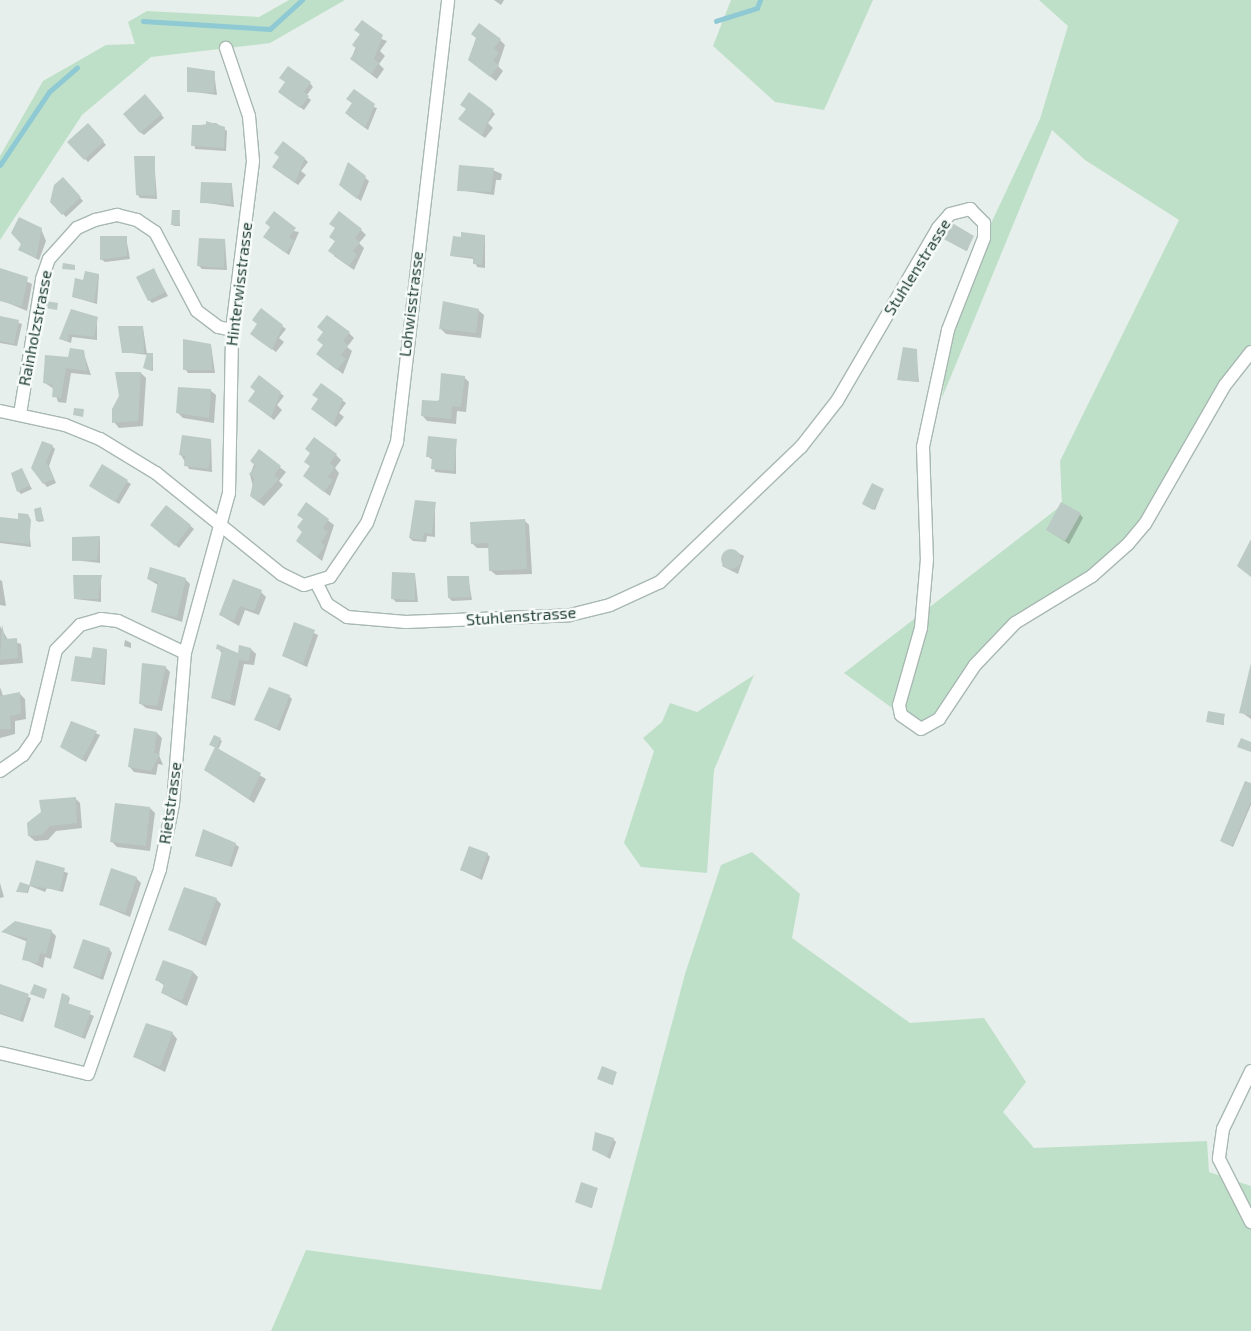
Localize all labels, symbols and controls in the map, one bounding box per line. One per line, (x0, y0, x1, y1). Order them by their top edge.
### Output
street label: Stuhlenstrasse (880, 215, 954, 319)
street label: Hinterwisstrasse (222, 221, 256, 347)
street label: Lohwisstrasse (395, 250, 427, 358)
street label: Rainholzstrasse (14, 268, 56, 388)
street label: Stuhlenstrasse (465, 603, 577, 629)
street label: Rietstrasse (155, 761, 185, 845)

